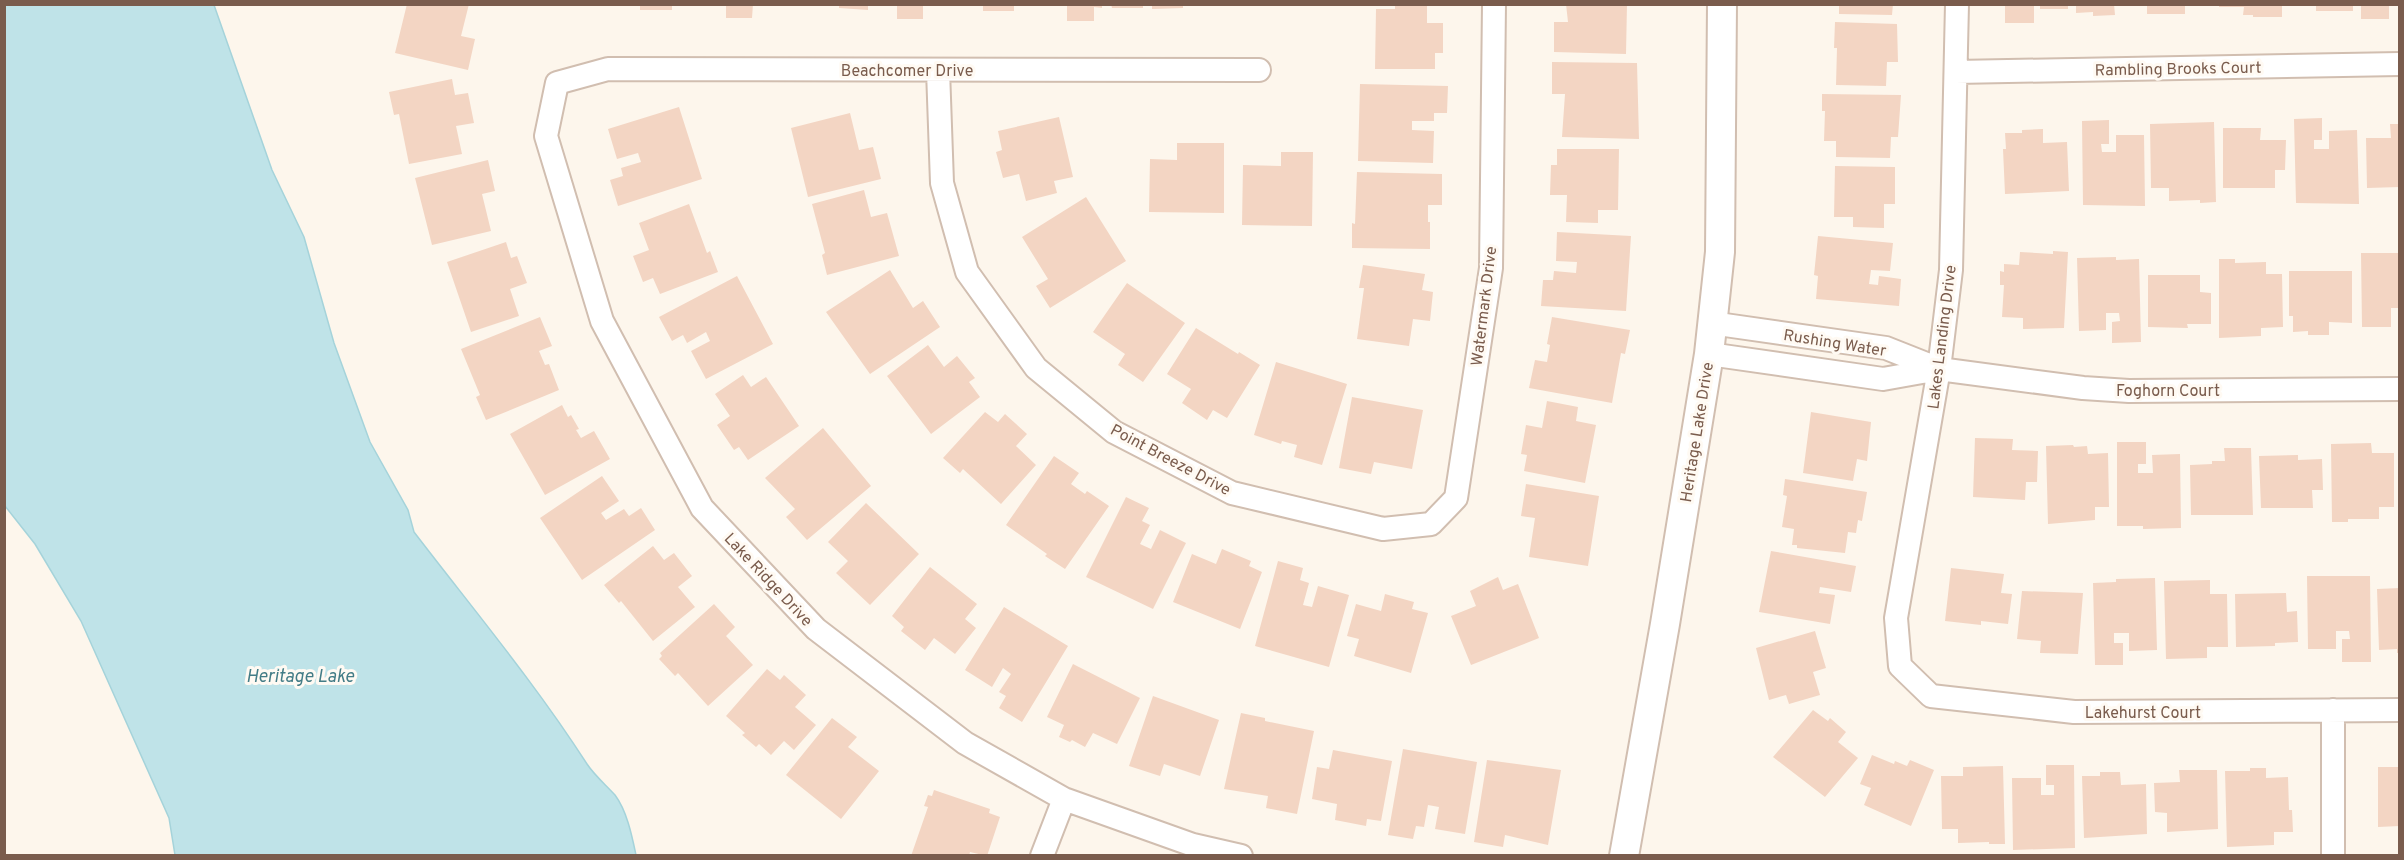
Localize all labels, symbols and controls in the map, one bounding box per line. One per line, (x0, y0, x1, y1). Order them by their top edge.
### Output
street label: Rambling Brooks Court (2094, 59, 2262, 81)
street label: Beachcomer Drive (841, 62, 973, 82)
street label: Watermark Drive (1468, 245, 1502, 367)
street label: Lakes Landing Drive (1924, 264, 1962, 410)
street label: Rushing Water (1782, 326, 1888, 362)
street label: Heritage Lake Drive (1677, 361, 1719, 504)
street label: Foghorn Court (2116, 382, 2220, 402)
street label: Point Breeze Drive (1106, 421, 1234, 501)
street label: Lake Ridge Drive (719, 529, 816, 631)
water label: Heritage Lake (246, 666, 355, 689)
street label: Lakehurst Court (2085, 704, 2201, 724)

